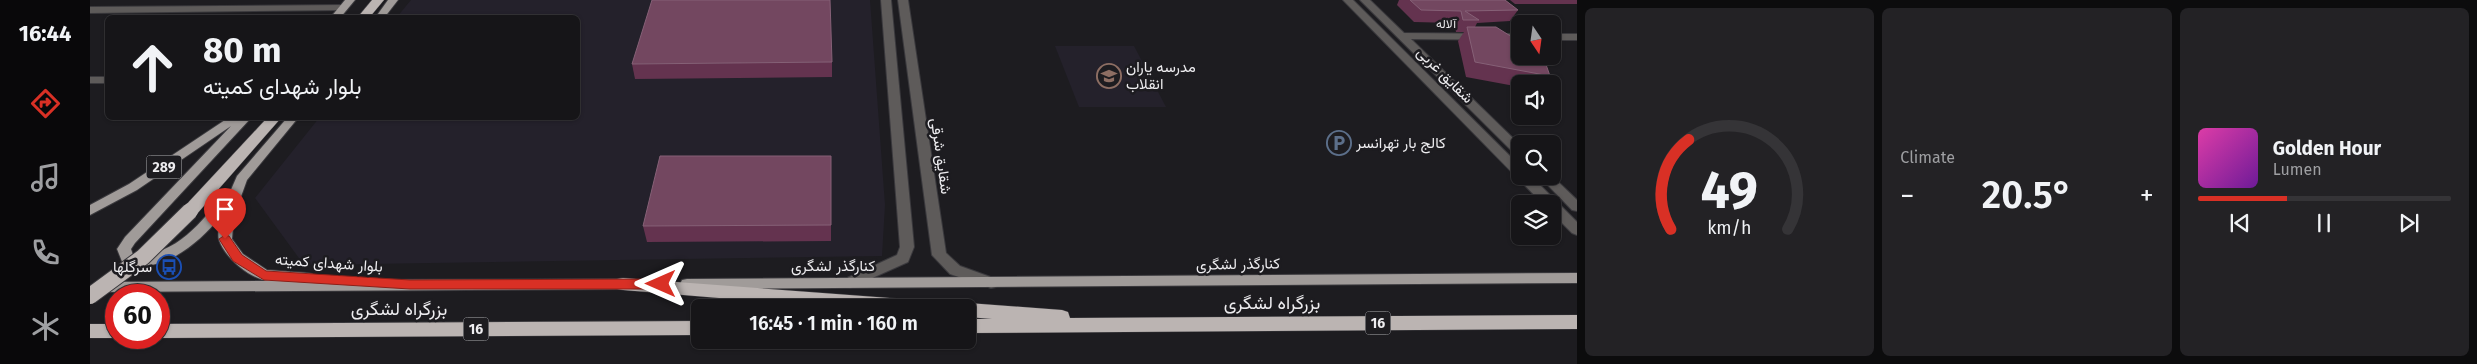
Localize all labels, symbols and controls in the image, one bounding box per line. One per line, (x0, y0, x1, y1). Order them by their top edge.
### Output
north arrow (1511, 15, 1561, 65)
map controls (1511, 15, 1561, 245)
street label: آلاله (1436, 17, 1457, 31)
text: 16:44 (19, 20, 71, 47)
text: 80 m (203, 29, 282, 71)
icon: ahead (120, 35, 185, 100)
street label: شقایق غربی (1412, 43, 1477, 108)
place label: مدرسه یاران انقلاب (1126, 58, 1196, 93)
school or university icon: مدرسه یاران انقلاب (1096, 63, 1122, 89)
text: بلوار شهدای کمیته (203, 73, 361, 100)
button: sound (1511, 75, 1561, 125)
icon: directions (28, 86, 63, 121)
street label: شقایق شرقی (926, 117, 955, 195)
parking icon: کالج بار تهرانسر (1326, 130, 1352, 156)
place label: کالج بار تهرانسر (1355, 134, 1446, 154)
button: search (1511, 135, 1561, 185)
text: Golden Hour (2273, 137, 2381, 160)
text: Climate (1900, 148, 1955, 167)
road number: 289 (146, 156, 182, 178)
text: 49 (1701, 159, 1758, 222)
icon: music (28, 160, 63, 195)
text: Lumen (2273, 160, 2322, 179)
text: 20.5° (1982, 172, 2072, 218)
text: − (1900, 179, 1914, 212)
text: + (2140, 179, 2154, 212)
pin (204, 188, 246, 239)
icon: arrive (211, 195, 239, 223)
button: layers (1511, 195, 1561, 245)
icon: previous (2226, 209, 2254, 237)
icon: pause (2310, 209, 2338, 237)
icon: next (2395, 209, 2423, 237)
text: km/h (1708, 217, 1752, 239)
icon: phone (28, 235, 63, 270)
street label: بلوار شهدای کمیته (274, 250, 383, 277)
bus stop icon: سرگلها (156, 254, 182, 280)
street label: کنارگذر لشگری (1196, 254, 1281, 275)
position arrow (634, 257, 686, 309)
street label: کنارگذر لشگری (791, 257, 875, 276)
place label: سرگلها (113, 258, 152, 276)
speed limit sign: 60 (105, 284, 170, 349)
street label: بزرگراه لشگری (1224, 292, 1320, 314)
street label: بزرگراه لشگری (351, 298, 447, 320)
icon: climate (28, 309, 63, 344)
text: 16:45 · 1 min · 160 m (749, 312, 918, 335)
road number: 16 (1366, 312, 1390, 334)
road number: 16 (464, 318, 488, 340)

